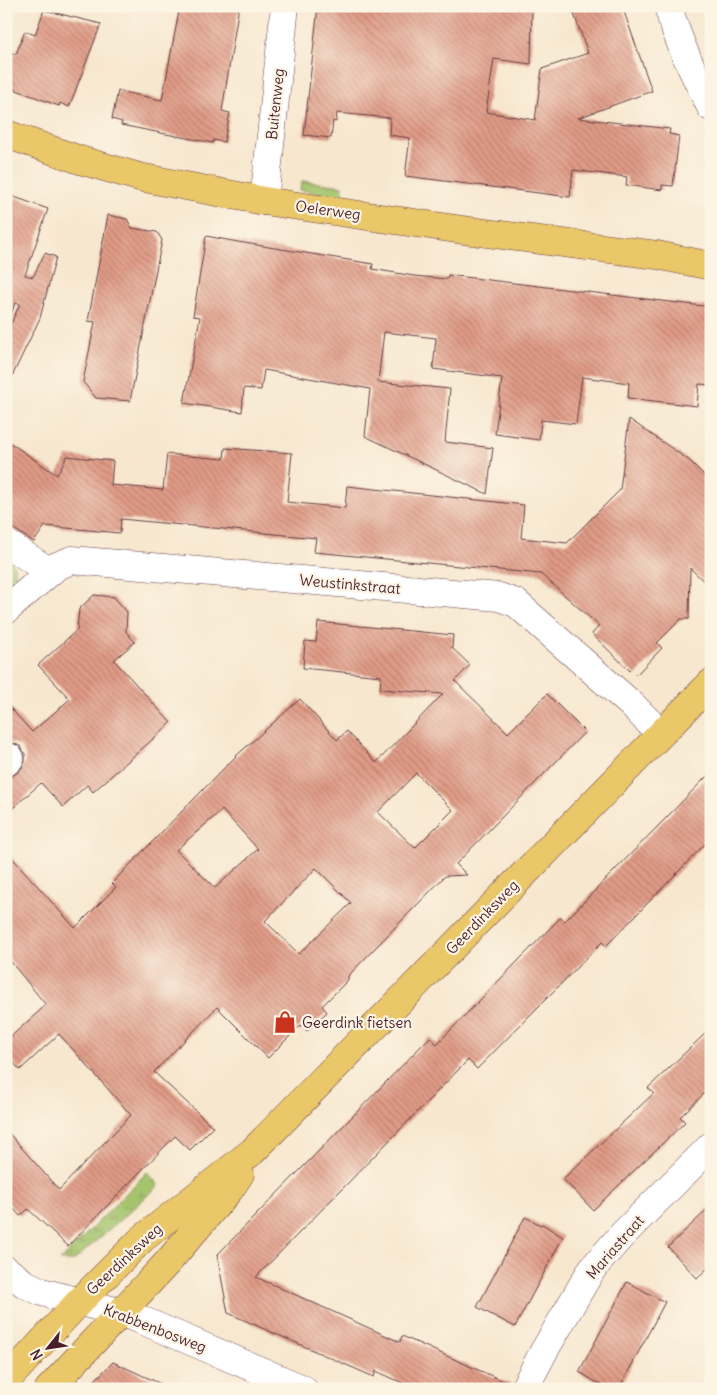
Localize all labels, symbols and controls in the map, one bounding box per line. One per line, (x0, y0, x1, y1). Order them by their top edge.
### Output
street label: Buitenweg (262, 67, 288, 141)
street label: Oelerweg (294, 196, 362, 224)
street label: Weustinkstraat (299, 570, 401, 598)
street label: Geerdinksweg (442, 876, 522, 958)
shop icon: Geerdink fietsen (272, 1009, 298, 1035)
place label: Geerdink fietsen (302, 1013, 412, 1032)
street label: Mariastraat (582, 1211, 648, 1283)
street label: Geerdinksweg (82, 1219, 166, 1299)
street label: Krabbenbosweg (101, 1300, 209, 1356)
north arrow (22, 1322, 72, 1372)
text: N (27, 1346, 47, 1363)

